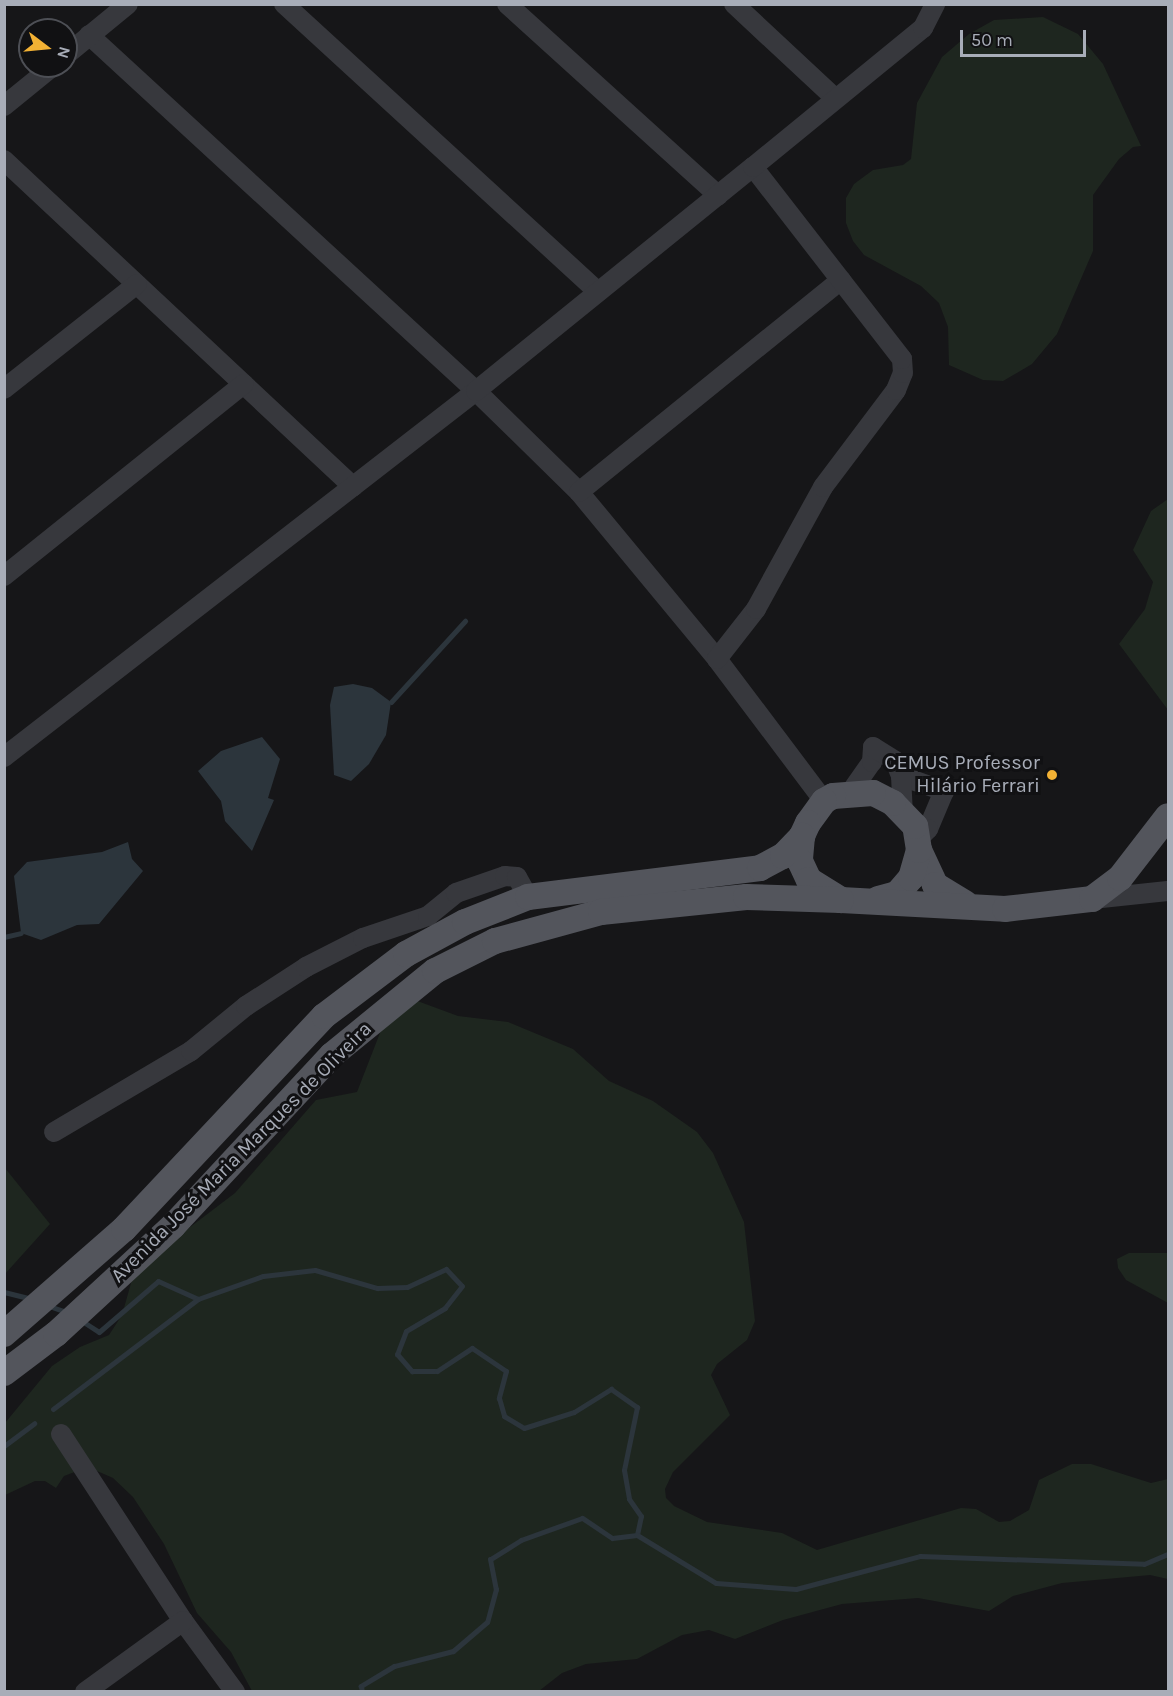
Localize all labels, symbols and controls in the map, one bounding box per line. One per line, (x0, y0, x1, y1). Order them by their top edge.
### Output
north arrow (18, 18, 78, 78)
scale bar (963, 18, 1089, 56)
text: 50 m (971, 29, 1013, 51)
text: N (53, 44, 75, 61)
place label: CEMUS Professor Hilário Ferrari (884, 751, 1040, 798)
marker: CEMUS Professor Hilário Ferrari (1045, 768, 1059, 782)
street label: Avenida José Maria Marques de Oliveira (106, 1017, 376, 1287)

